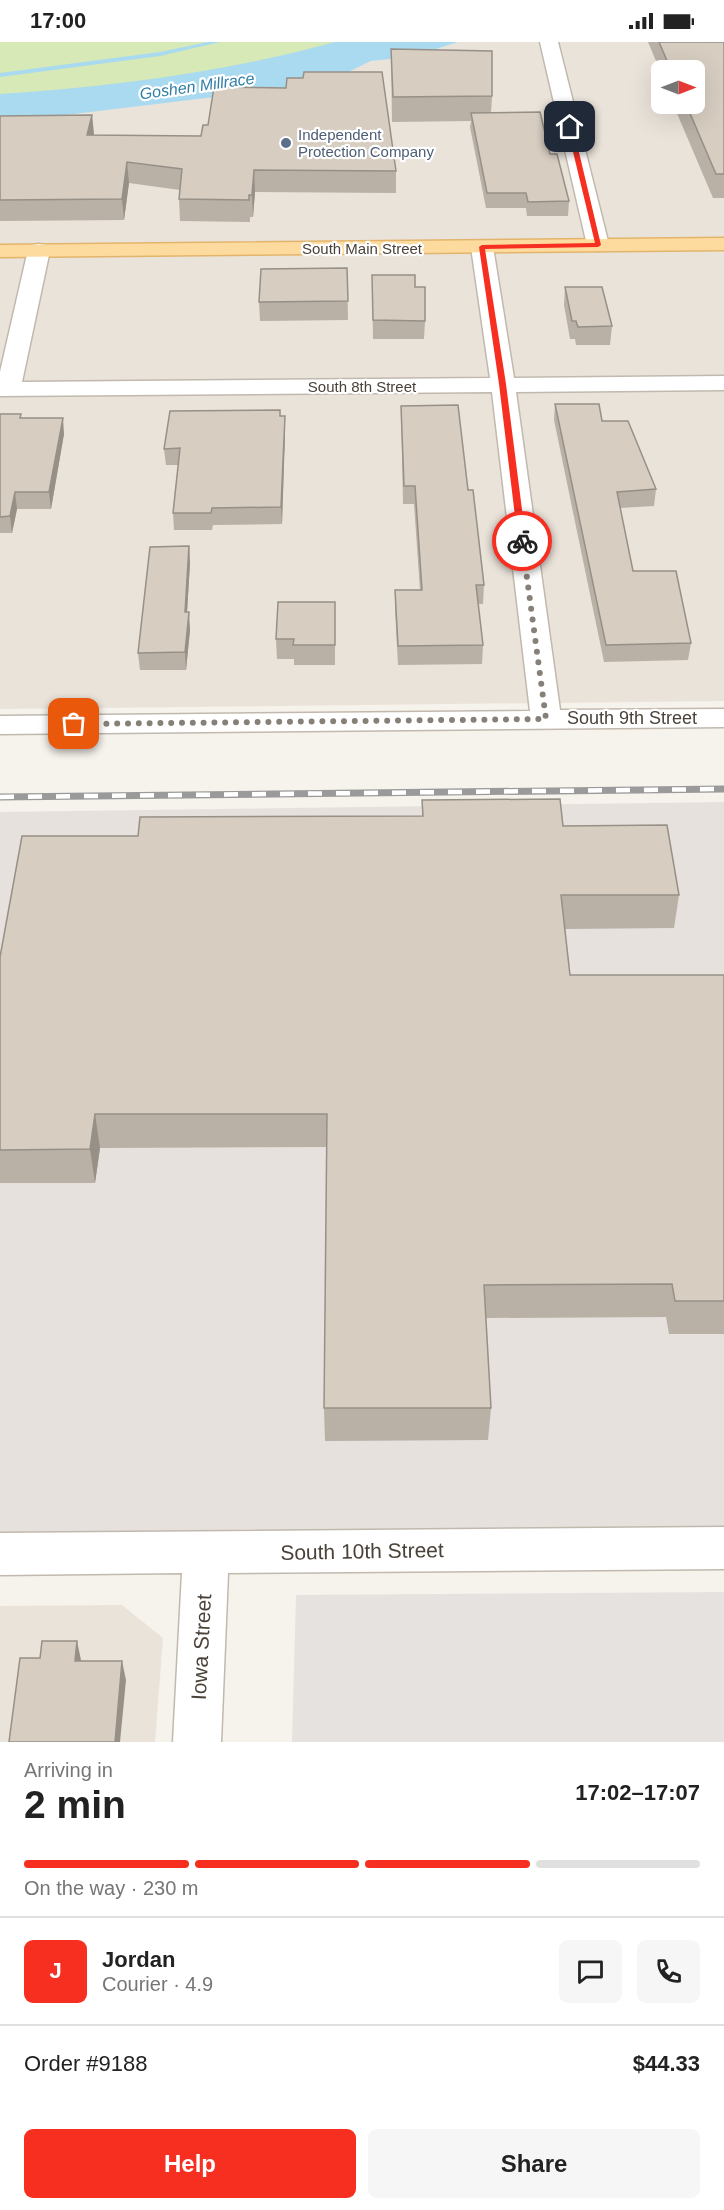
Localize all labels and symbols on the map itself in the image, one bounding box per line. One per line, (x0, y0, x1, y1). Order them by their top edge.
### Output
north arrow (651, 60, 705, 114)
water label: Goshen Millrace (139, 70, 256, 102)
pin (544, 101, 595, 152)
place label: Independent Protection Company (298, 126, 434, 160)
marker: Independent Protection Company (279, 136, 293, 150)
street label: South Main Street (302, 240, 423, 257)
street label: South 8th Street (308, 378, 417, 395)
courier (492, 511, 552, 571)
pin (48, 698, 99, 749)
street label: South 9th Street (567, 708, 697, 728)
street label: South 10th Street (280, 1538, 444, 1564)
street label: Iowa Street (187, 1593, 215, 1701)

